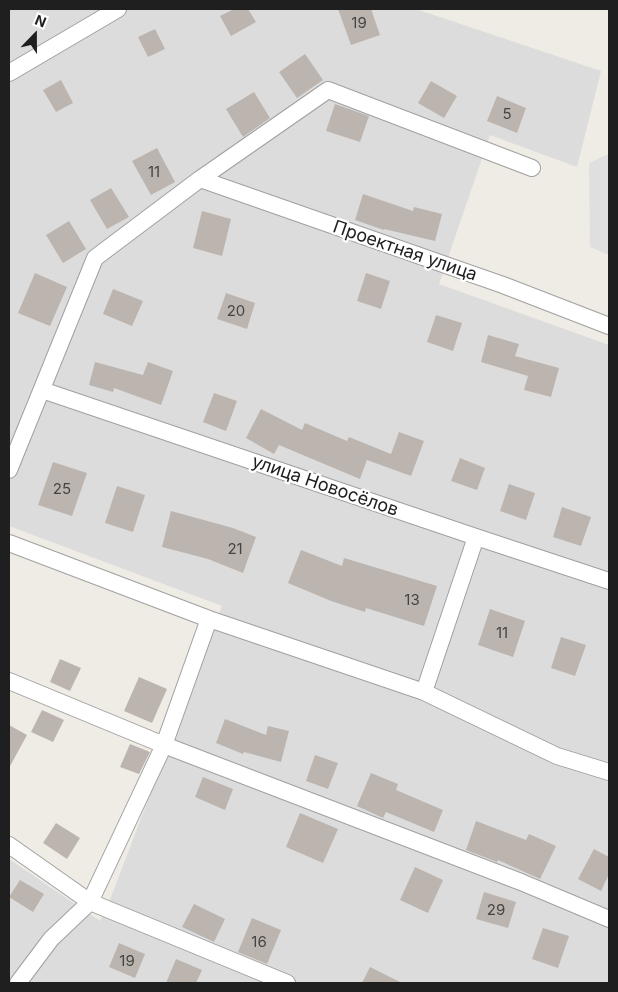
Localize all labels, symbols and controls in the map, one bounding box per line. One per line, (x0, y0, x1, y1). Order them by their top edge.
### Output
north arrow (10, 10, 60, 60)
text: N (33, 11, 49, 31)
house number: 19 (351, 14, 367, 32)
house number: 5 (502, 105, 512, 123)
house number: 11 (148, 163, 160, 181)
street label: Проектная улица (330, 216, 480, 286)
house number: 20 (227, 302, 245, 320)
street label: улица Новосёлов (249, 451, 401, 521)
house number: 25 (53, 480, 71, 498)
house number: 21 (227, 540, 243, 558)
house number: 13 (404, 591, 420, 609)
house number: 11 (496, 624, 508, 642)
house number: 29 (487, 901, 505, 919)
house number: 16 (251, 933, 267, 951)
house number: 19 (119, 952, 135, 970)

